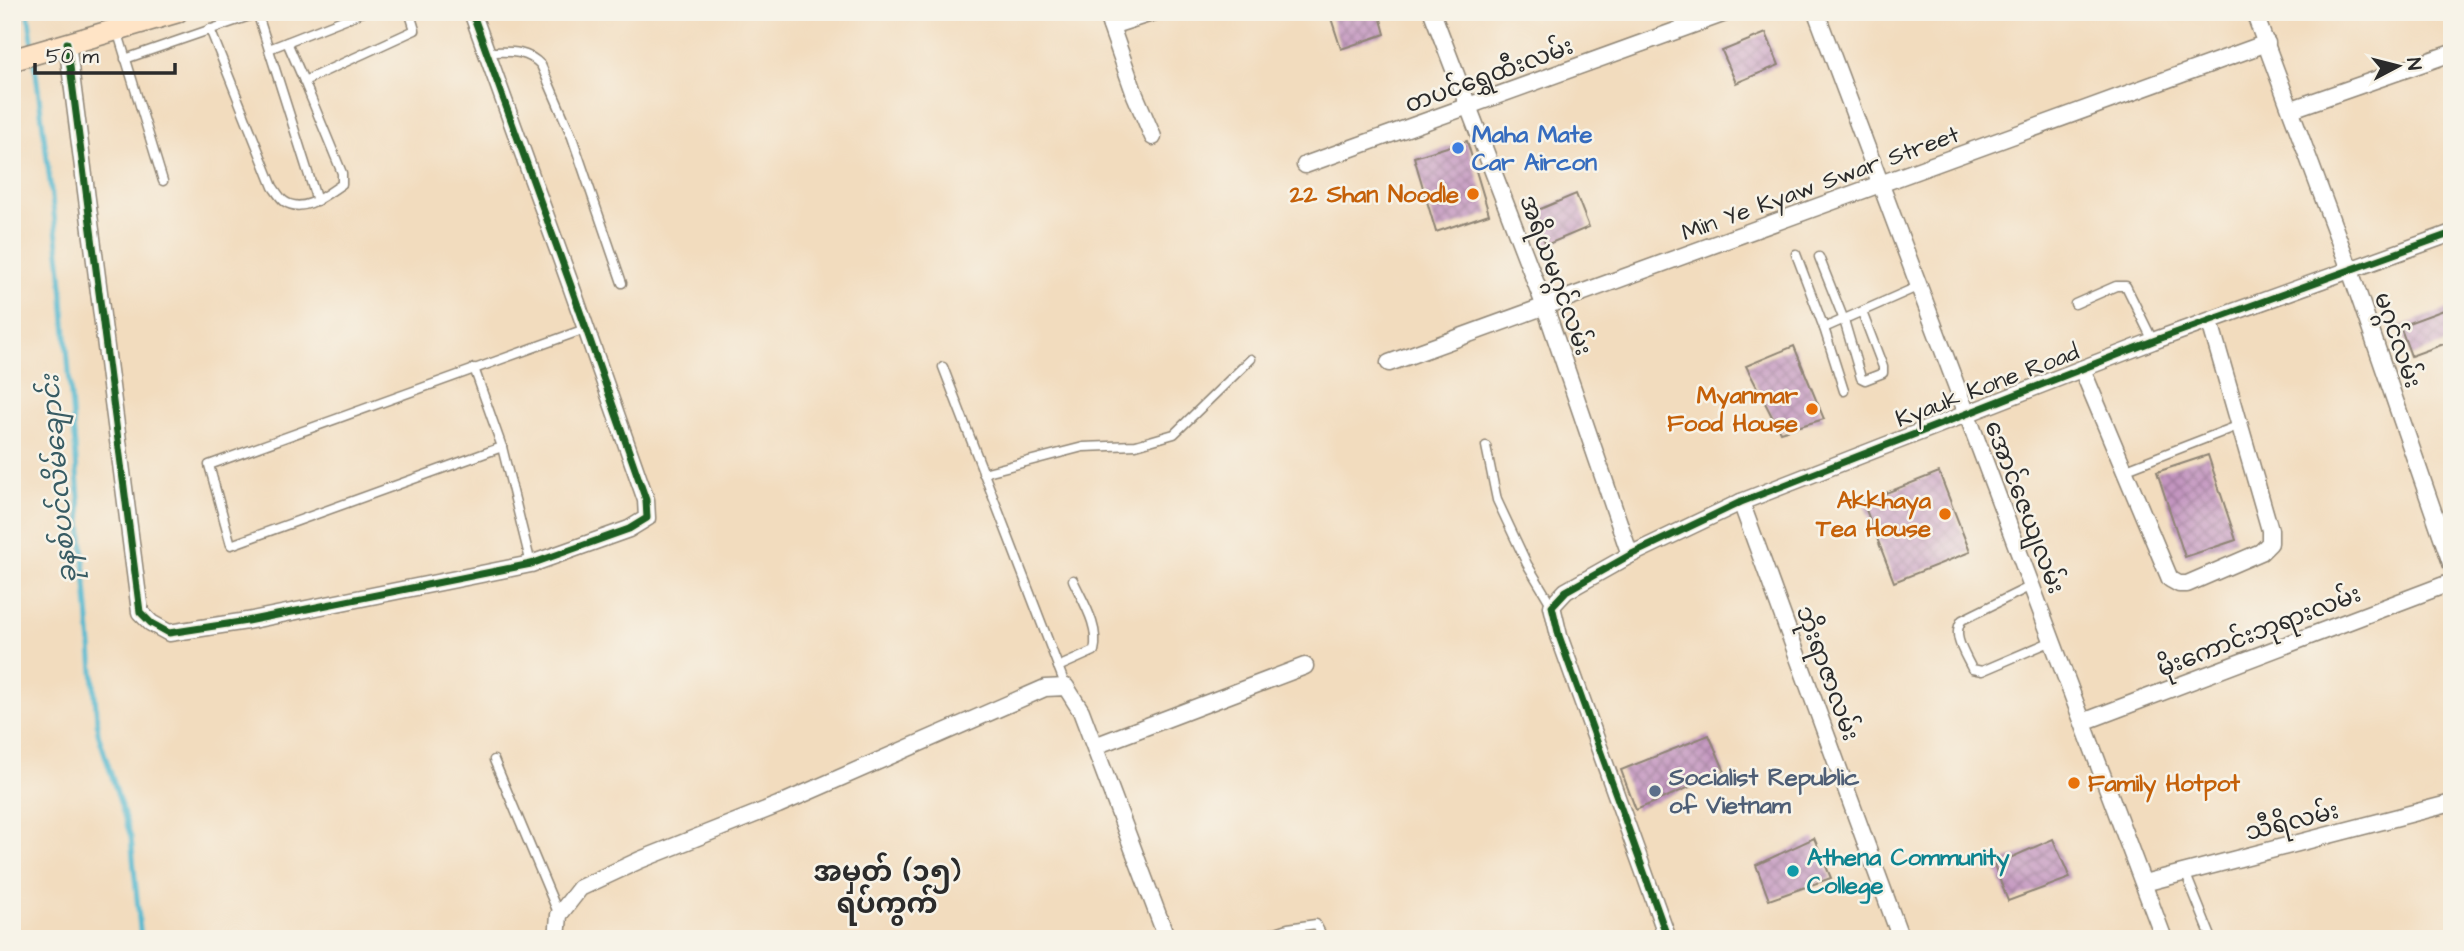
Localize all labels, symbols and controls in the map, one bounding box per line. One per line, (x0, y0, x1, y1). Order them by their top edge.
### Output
street label: တပင်ရွှေထီးလမ်း (1400, 30, 1579, 123)
scale bar (35, 32, 175, 76)
north arrow (2362, 32, 2432, 102)
text: 50 m (46, 42, 100, 71)
text: N (2399, 57, 2428, 72)
place label: Maha Mate Car Aircon (1472, 118, 1597, 180)
street label: Min Ye Kyaw Swar Street (1677, 118, 1965, 251)
marker: Maha Mate Car Aircon (1450, 140, 1466, 156)
place label: 22 Shan Noodle (1289, 178, 1459, 212)
marker: 22 Shan Noodle (1465, 186, 1481, 202)
street label: အရိယမဂ္ဂင်လမ်း (1508, 190, 1600, 361)
street label: မဂ္ဂင်လမ်း (2362, 288, 2429, 394)
street label: Kyauk Kone Road (1891, 335, 2084, 438)
water label: ခုနစ်ပင်လိမ်ချောင်း (31, 371, 89, 585)
place label: Myanmar Food House (1667, 379, 1799, 441)
marker: Myanmar Food House (1804, 401, 1820, 417)
street label: အောင်ဇေယျလမ်း (1974, 416, 2073, 599)
place label: Akkhaya Tea House (1815, 484, 1932, 546)
marker: Akkhaya Tea House (1937, 506, 1953, 522)
street label: မိုးကောင်းဘုရားလမ်း (2153, 577, 2366, 687)
street label: ဘိုးရာဇာလမ်း (1786, 601, 1867, 746)
place label: Socialist Republic of Vietnam (1668, 761, 1859, 823)
place label: Family Hotpot (2088, 767, 2240, 803)
marker: Family Hotpot (2066, 775, 2082, 791)
marker: Socialist Republic of Vietnam (1647, 783, 1663, 799)
street label: သီရိလမ်း (2242, 794, 2343, 851)
place label: Athena Community College (1807, 841, 2010, 904)
district label: အမှတ် (၁၅) ရပ်ကွက် (813, 852, 961, 926)
marker: Athena Community College (1785, 863, 1801, 879)

